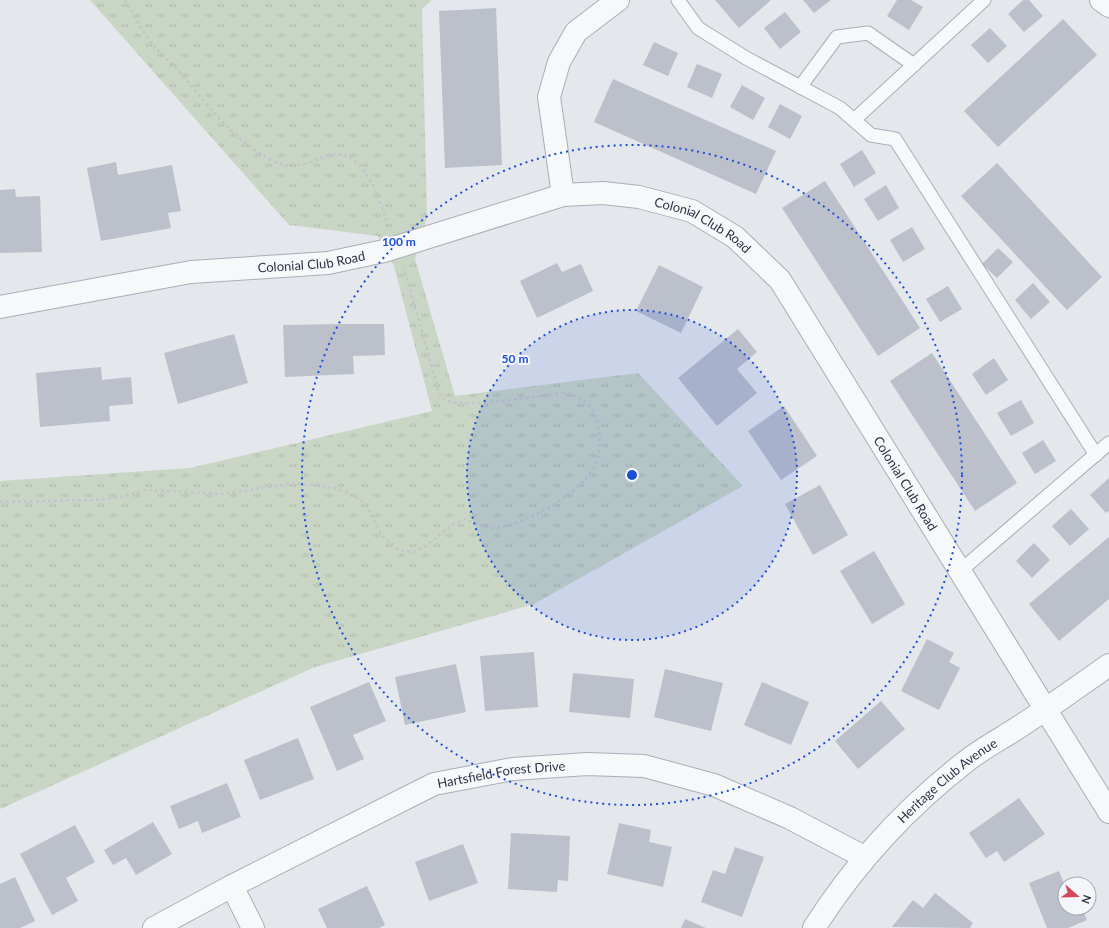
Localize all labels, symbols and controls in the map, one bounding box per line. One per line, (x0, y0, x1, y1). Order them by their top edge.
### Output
street label: Colonial Club Road (653, 193, 755, 256)
text: 100 m (382, 234, 416, 249)
street label: Colonial Club Road (257, 247, 366, 276)
text: 50 m (502, 351, 528, 366)
street label: Colonial Club Road (871, 433, 941, 534)
centre of rings (625, 468, 639, 482)
street label: Heritage Club Avenue (894, 735, 1000, 826)
street label: Hartsfield Forest Drive (436, 757, 566, 791)
north arrow (1057, 876, 1097, 916)
text: N (1079, 893, 1094, 906)

